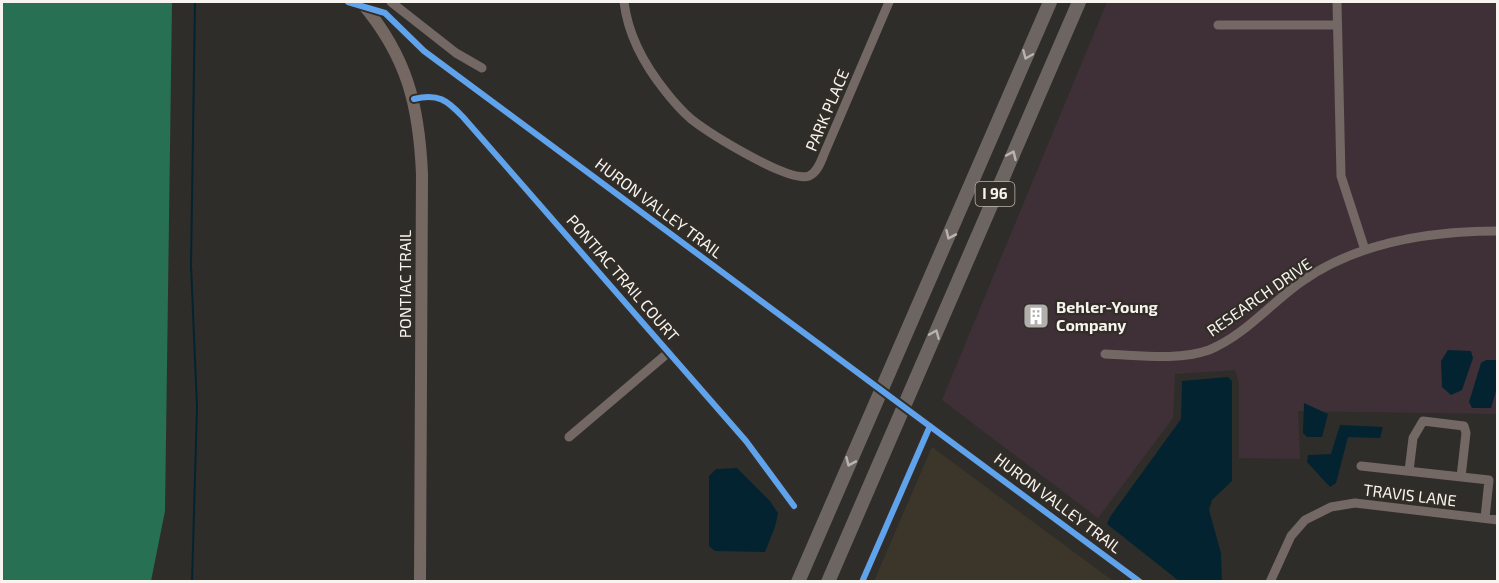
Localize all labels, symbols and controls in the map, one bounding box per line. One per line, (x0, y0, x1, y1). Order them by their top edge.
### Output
one-way arrow (1022, 49, 1034, 60)
street label: PARK PLACE (801, 66, 852, 154)
one-way arrow (1005, 150, 1017, 161)
street label: HURON VALLEY TRAIL (592, 154, 727, 262)
road number: I 96 (976, 182, 1014, 206)
street label: PONTIAC TRAIL COURT (563, 211, 683, 345)
one-way arrow (945, 228, 957, 239)
street label: PONTIAC TRAIL (395, 230, 414, 338)
street label: RESEARCH DRIVE (1203, 253, 1315, 340)
place label: Behler-Young Company (1056, 297, 1159, 335)
building icon: Behler-Young Company (1021, 301, 1051, 331)
one-way arrow (928, 329, 940, 340)
street label: HURON VALLEY TRAIL (991, 449, 1126, 557)
one-way arrow (846, 455, 858, 466)
street label: TRAVIS LANE (1363, 479, 1458, 510)

